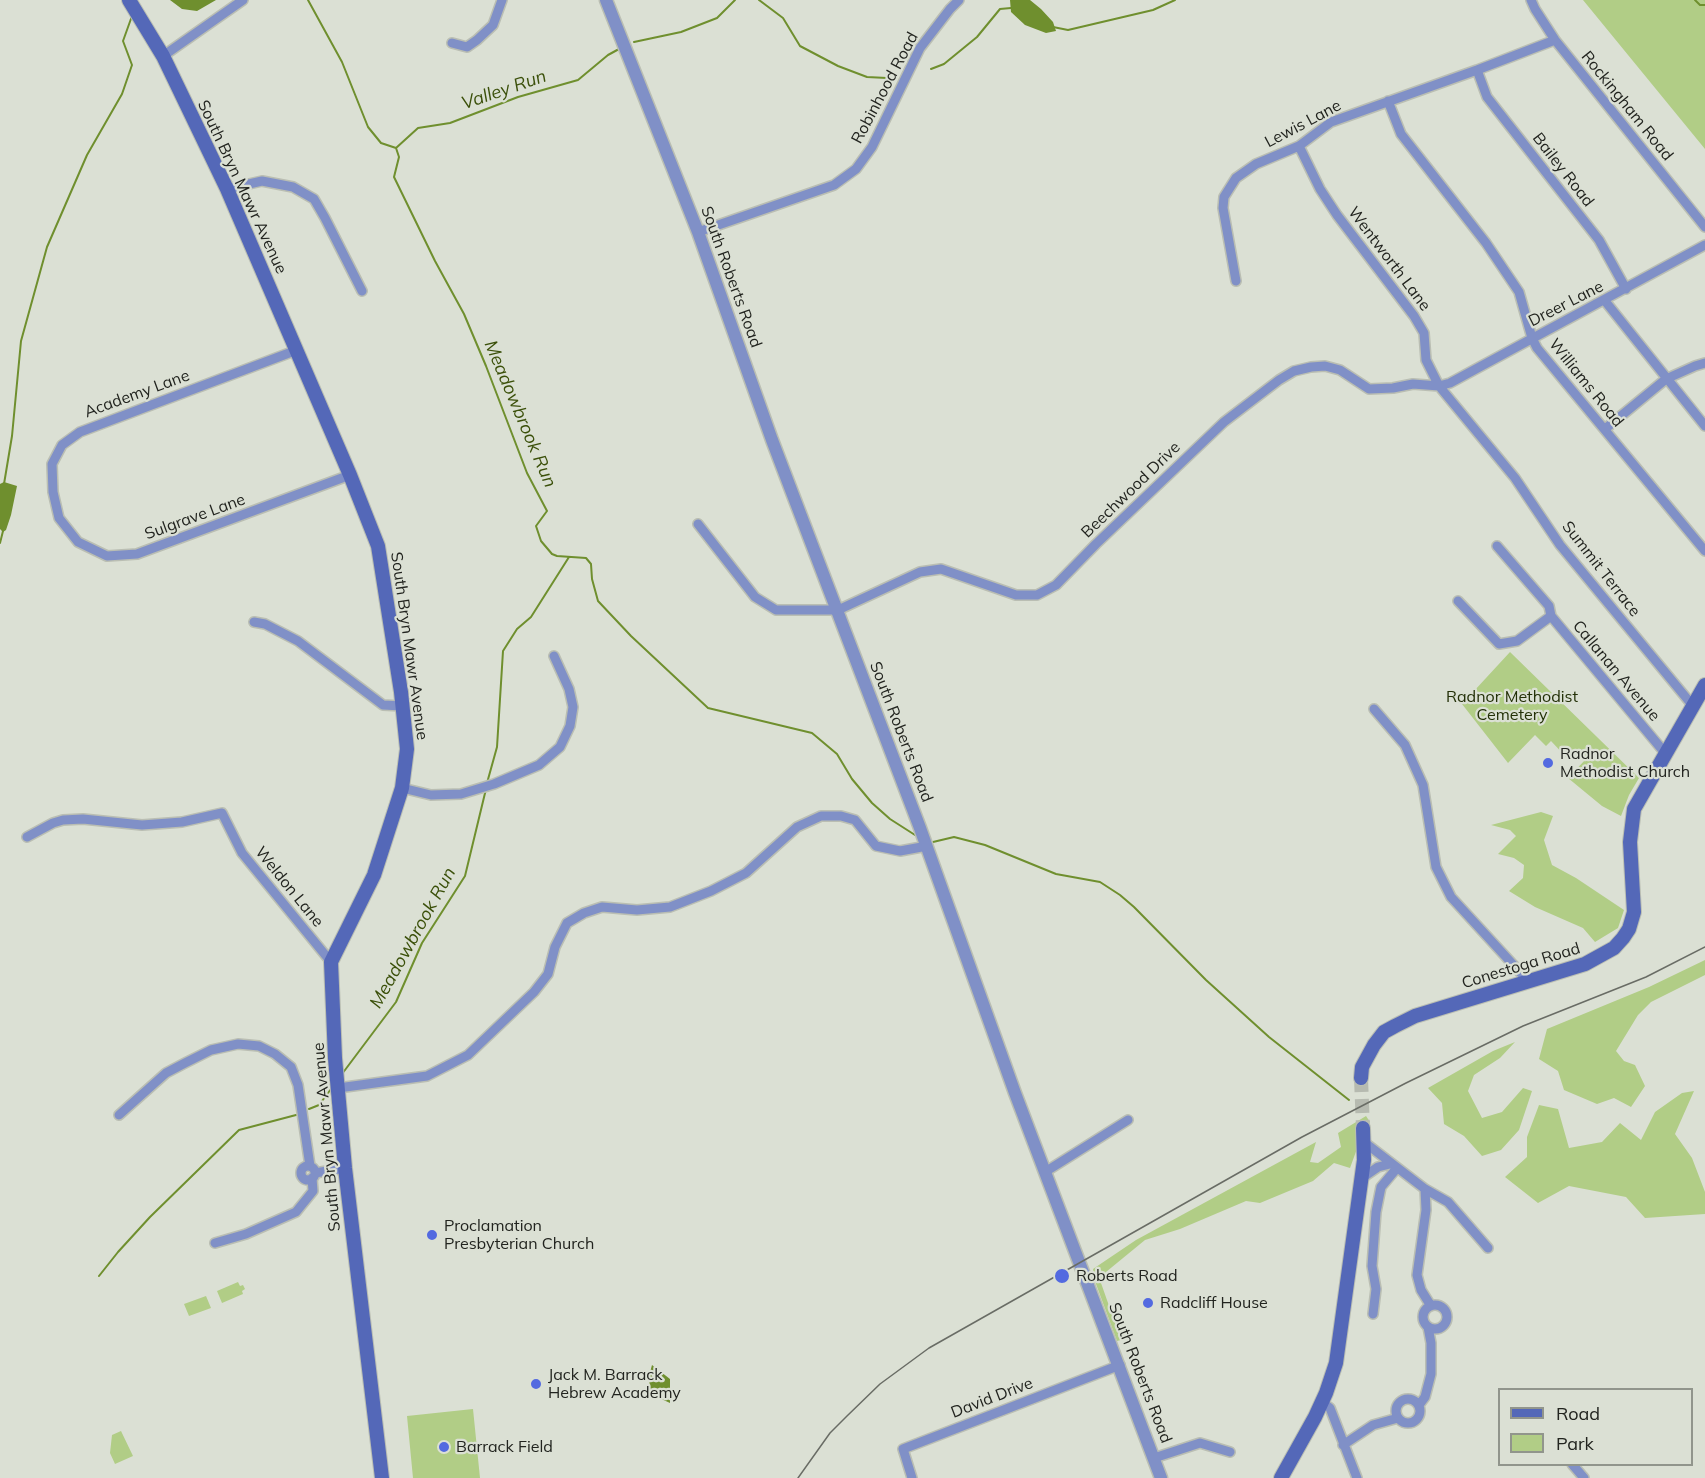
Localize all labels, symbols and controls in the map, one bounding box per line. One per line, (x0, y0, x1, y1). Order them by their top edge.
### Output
street label: Robinhood Road (848, 29, 922, 147)
street label: Rockingham Road (1577, 47, 1677, 165)
water label: Valley Run (459, 65, 549, 115)
street label: Lewis Lane (1262, 96, 1344, 152)
street label: South Bryn Mawr Avenue (193, 97, 291, 277)
street label: Bailey Road (1528, 129, 1598, 211)
street label: Wentworth Lane (1344, 203, 1434, 315)
street label: South Roberts Road (697, 204, 765, 350)
street label: Dreer Lane (1525, 277, 1607, 331)
street label: Williams Road (1545, 335, 1627, 431)
water label: Meadowbrook Run (479, 337, 561, 491)
street label: Academy Lane (82, 366, 192, 422)
street label: Beechwood Drive (1078, 438, 1184, 542)
street label: Sulgrave Lane (142, 490, 248, 544)
street label: Summit Terrace (1558, 518, 1644, 620)
street label: South Bryn Mawr Avenue (386, 551, 432, 741)
street label: Callanan Avenue (1568, 617, 1664, 725)
street label: South Roberts Road (865, 659, 937, 805)
park label: Radnor Methodist Cemetery (1446, 687, 1578, 725)
place label: Radnor Methodist Church (1560, 744, 1690, 782)
marker: Radnor Methodist Church (1541, 756, 1555, 770)
street label: Weldon Lane (251, 843, 327, 931)
water label: Meadowbrook Run (365, 864, 461, 1012)
street label: Conestoga Road (1459, 939, 1583, 993)
street label: South Bryn Mawr Avenue (309, 1042, 345, 1232)
place label: Proclamation Presbyterian Church (444, 1216, 594, 1254)
marker: Proclamation Presbyterian Church (425, 1228, 439, 1242)
place label: Roberts Road (1076, 1266, 1177, 1286)
marker: Roberts Road (1053, 1267, 1071, 1285)
place label: Radcliff House (1160, 1293, 1268, 1313)
marker: Radcliff House (1141, 1296, 1155, 1310)
street label: South Roberts Road (1104, 1300, 1176, 1446)
place label: Jack M. Barrack Hebrew Academy (548, 1365, 681, 1403)
street label: David Drive (948, 1374, 1036, 1422)
marker: Jack M. Barrack Hebrew Academy (529, 1377, 543, 1391)
legend (1498, 1388, 1693, 1466)
text: Road (1556, 1402, 1600, 1425)
text: Park (1556, 1432, 1594, 1455)
place label: Barrack Field (456, 1437, 553, 1457)
marker: Barrack Field (437, 1440, 451, 1454)

